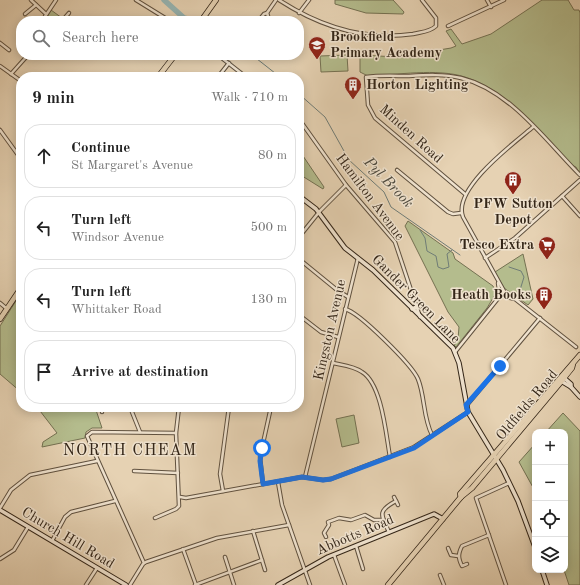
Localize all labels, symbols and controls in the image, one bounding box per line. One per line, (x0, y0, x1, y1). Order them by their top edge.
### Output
search box (16, 16, 304, 60)
icon: search (30, 27, 52, 49)
place label: Brookfield Primary Academy (330, 30, 442, 60)
text: Search here (62, 31, 139, 46)
school or university icon: Brookfield Primary Academy (307, 35, 327, 60)
building icon: Horton Lighting (343, 75, 363, 100)
place label: Horton Lighting (366, 78, 469, 92)
text: 9 min (32, 90, 75, 107)
text: Walk · 710 m (211, 91, 288, 104)
street label: Minden Road (377, 102, 445, 166)
text: Continue (71, 141, 130, 156)
icon: ahead (33, 145, 55, 167)
text: 80 m (258, 149, 287, 162)
street label: Hamilton Avenue (333, 151, 407, 243)
water label: Pyl Brook (360, 154, 416, 211)
text: St Margaret's Avenue (71, 159, 193, 172)
building icon: PFW Sutton Depot (503, 170, 523, 195)
place label: PFW Sutton Depot (473, 197, 553, 227)
text: Turn left (71, 213, 131, 228)
icon: left (33, 217, 55, 239)
text: 500 m (250, 221, 287, 234)
text: Windsor Avenue (71, 231, 164, 244)
supermarket icon: Tesco Extra (537, 235, 557, 260)
place label: Tesco Extra (459, 238, 534, 252)
street label: Gander Green Lane (369, 252, 463, 346)
street label: Kingston Avenue (312, 278, 348, 382)
text: Turn left (71, 285, 131, 300)
building icon: Heath Books (534, 285, 554, 310)
place label: Heath Books (451, 288, 531, 302)
icon: left (33, 289, 55, 311)
text: 130 m (250, 293, 287, 306)
text: Whittaker Road (71, 303, 162, 316)
route end (491, 357, 509, 375)
icon: arrive (33, 361, 55, 383)
text: Arrive at destination (71, 365, 209, 380)
street label: Oldfields Road (494, 367, 560, 443)
map controls (532, 429, 568, 573)
button: + (532, 429, 568, 465)
route start (253, 439, 271, 457)
district label: NORTH CHEAM (63, 443, 197, 459)
button: − (532, 465, 568, 501)
button: locate (532, 501, 568, 537)
street label: Church Hill Road (19, 505, 117, 571)
street label: Abbotts Road (314, 512, 396, 558)
button: layers (532, 537, 568, 573)

